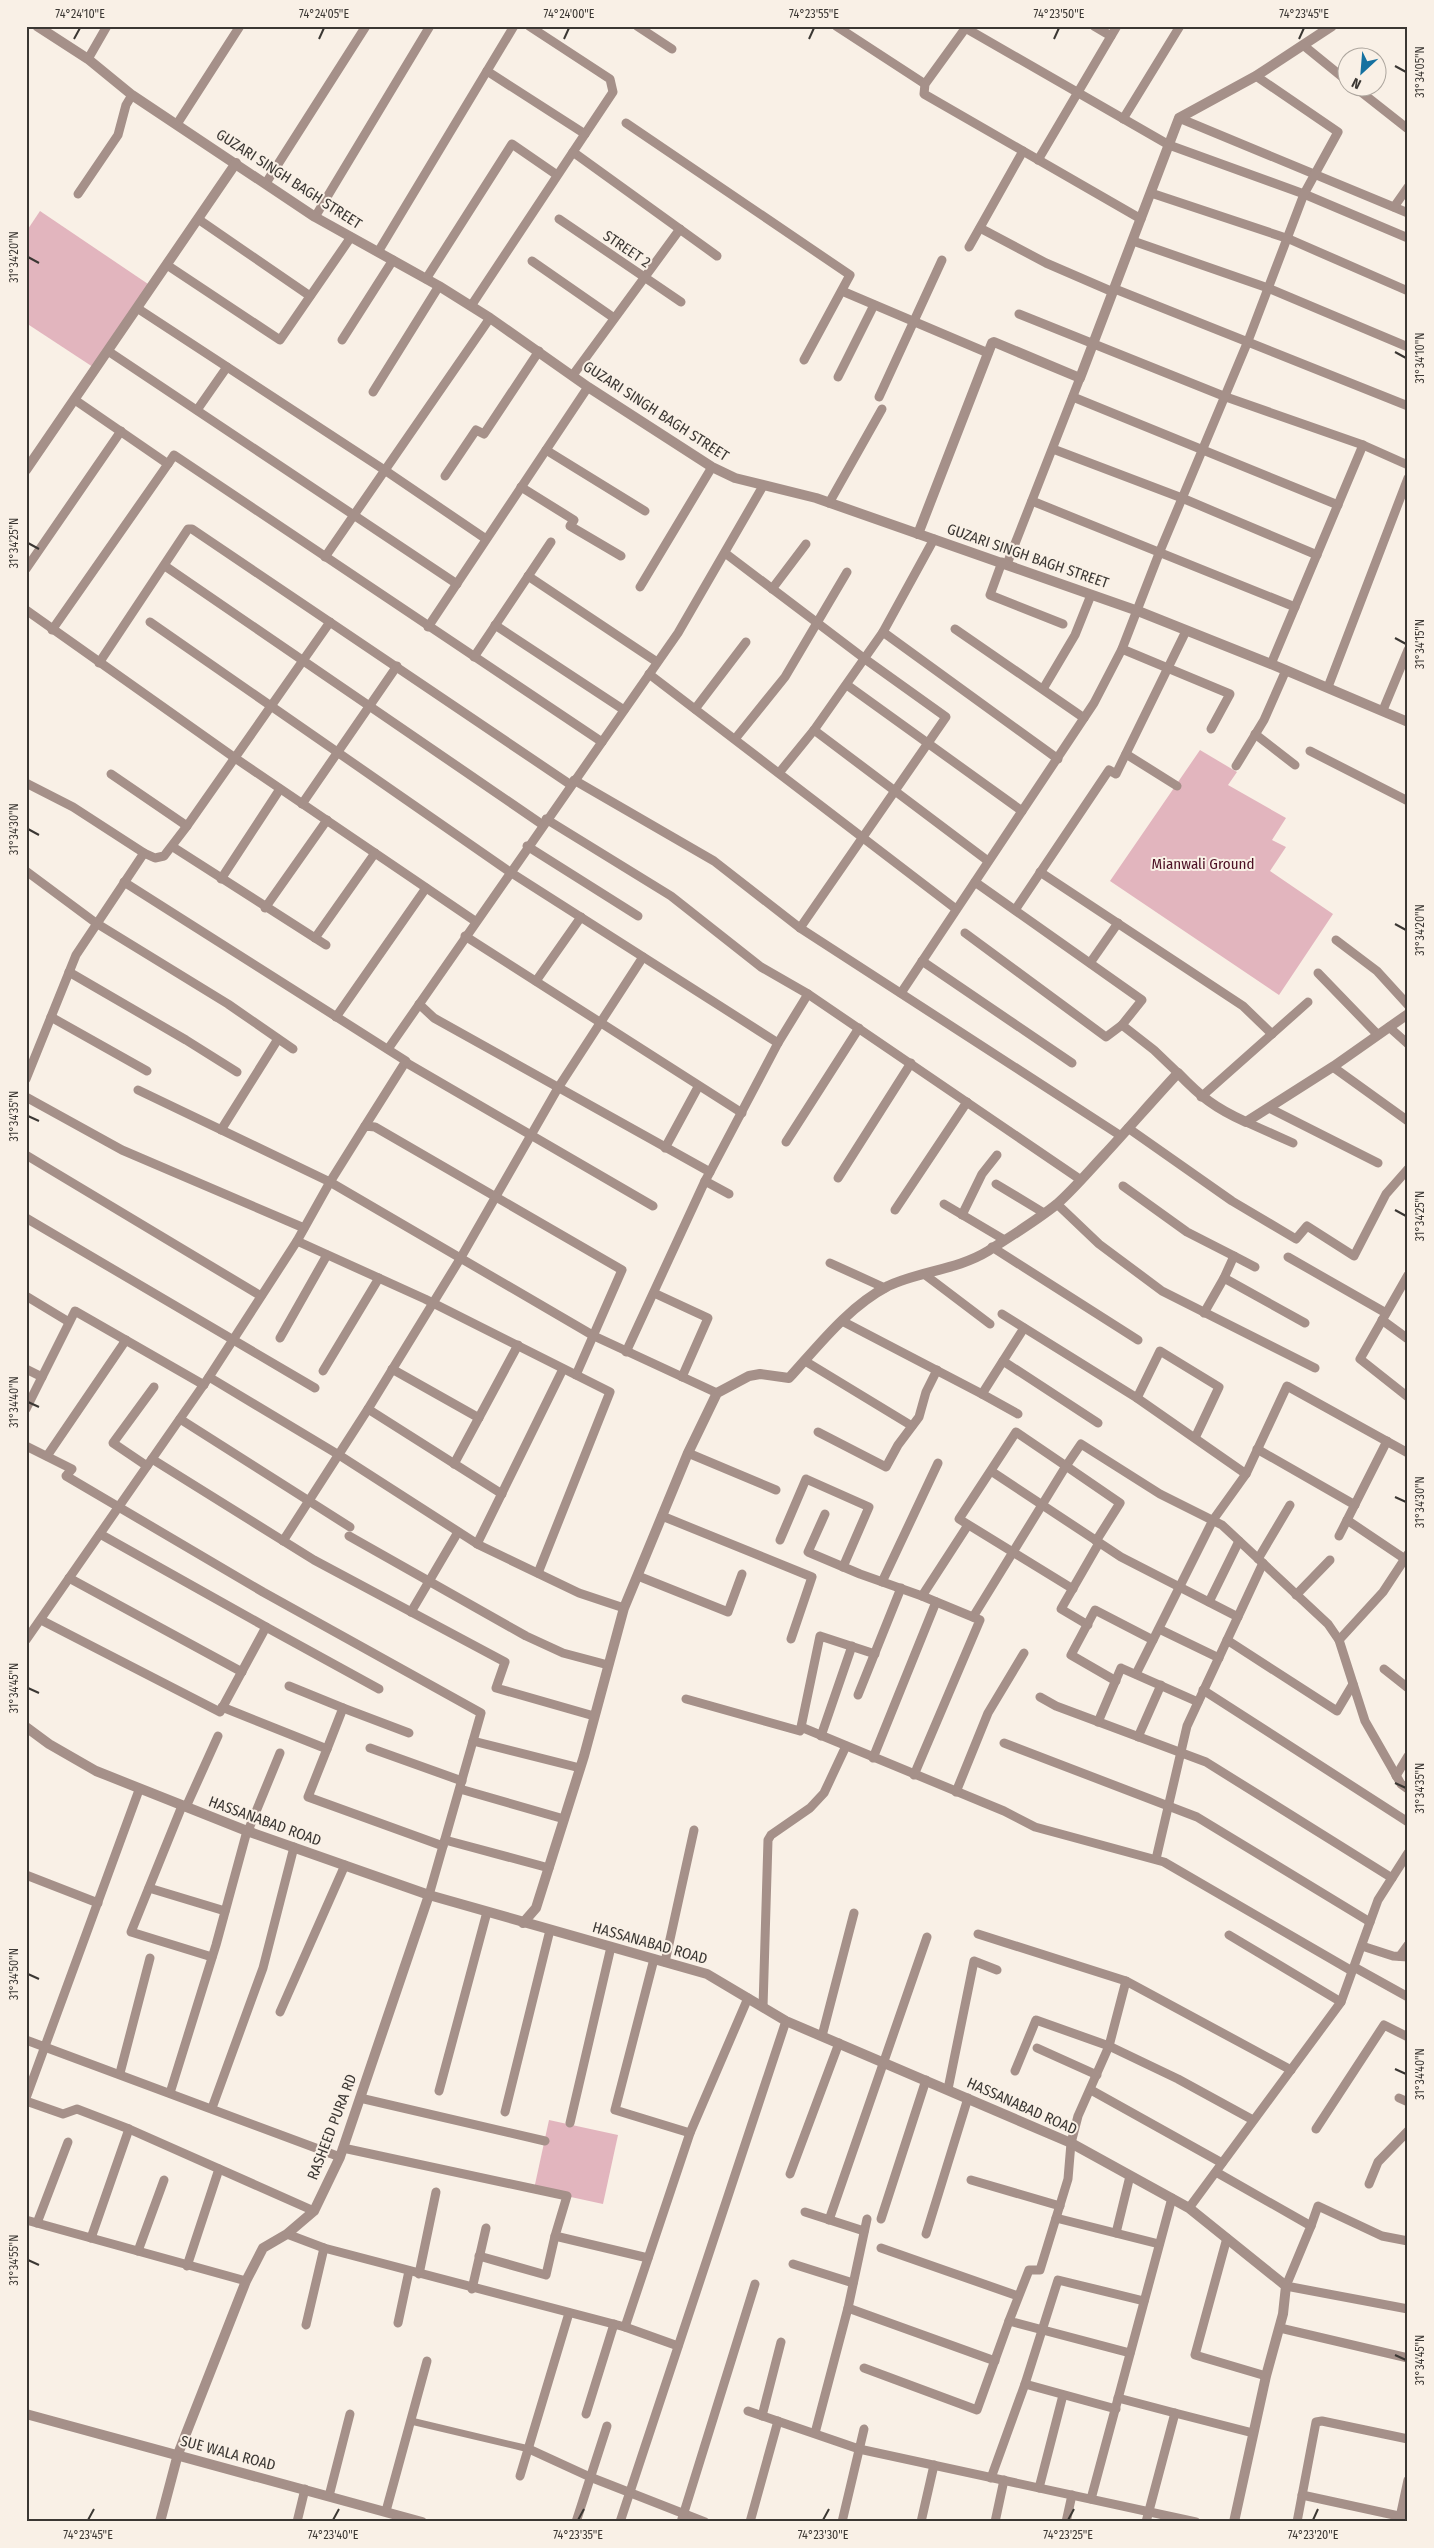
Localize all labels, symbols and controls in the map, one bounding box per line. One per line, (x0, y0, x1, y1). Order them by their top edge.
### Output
text: 74°24'10"E (55, 7, 105, 21)
text: 74°24'05"E (299, 7, 349, 21)
text: 74°24'00"E (543, 7, 595, 21)
text: 74°23'55"E (789, 7, 839, 21)
text: 74°23'50"E (1034, 7, 1085, 21)
text: 74°23'45"E (1279, 7, 1329, 21)
text: 31°34'05"N (1413, 46, 1427, 98)
north arrow (1336, 48, 1386, 98)
text: N (1349, 74, 1364, 93)
street label: GUZARI SINGH BAGH STREET (213, 125, 365, 233)
street label: STREET 2 (600, 227, 654, 272)
text: 31°34'20"N (7, 231, 21, 283)
text: 31°34'10"N (1413, 332, 1427, 384)
street label: GUZARI SINGH BAGH STREET (580, 357, 732, 465)
text: 31°34'25"N (7, 518, 21, 568)
street label: GUZARI SINGH BAGH STREET (945, 520, 1111, 592)
text: 31°34'15"N (1413, 619, 1427, 669)
text: 31°34'30"N (7, 803, 21, 855)
park label: Mianwali Ground (1152, 855, 1254, 873)
text: 31°34'20"N (1413, 904, 1427, 956)
text: 31°34'35"N (7, 1091, 21, 1141)
text: 31°34'25"N (1413, 1191, 1427, 1241)
text: 31°34'40"N (7, 1376, 21, 1428)
text: 31°34'30"N (1413, 1476, 1427, 1528)
text: 31°34'45"N (7, 1663, 21, 1713)
text: 31°34'35"N (1413, 1763, 1427, 1813)
street label: HASSANABAD ROAD (206, 1792, 324, 1850)
street label: HASSANABAD ROAD (590, 1918, 710, 1968)
text: 31°34'50"N (7, 1948, 21, 2000)
text: 31°34'40"N (1413, 2048, 1427, 2100)
street label: RASHEED PURA RD (304, 2071, 360, 2183)
street label: HASSANABAD ROAD (964, 2074, 1080, 2138)
text: 31°34'55"N (7, 2235, 21, 2285)
text: 31°34'45"N (1413, 2335, 1427, 2385)
street label: SUE WALA ROAD (178, 2432, 278, 2474)
text: 74°23'45"E (63, 2528, 113, 2542)
text: 74°23'40"E (308, 2528, 359, 2542)
text: 74°23'35"E (553, 2528, 603, 2542)
text: 74°23'30"E (798, 2528, 849, 2542)
text: 74°23'25"E (1043, 2528, 1093, 2542)
text: 74°23'20"E (1288, 2528, 1339, 2542)

